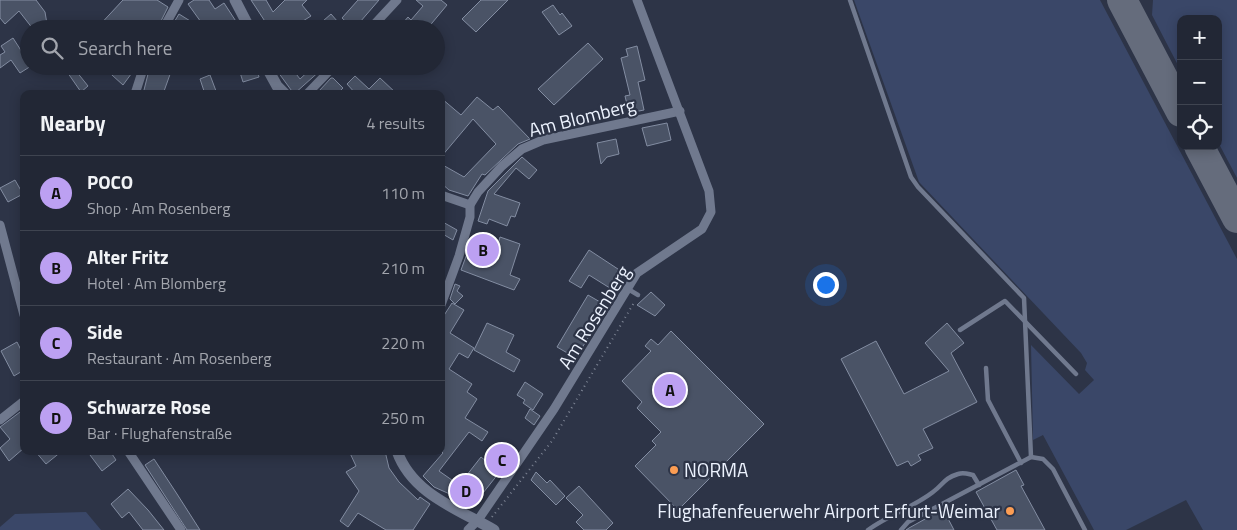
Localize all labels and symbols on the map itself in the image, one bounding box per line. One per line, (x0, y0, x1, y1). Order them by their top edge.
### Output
street label: Am Blomberg (525, 89, 639, 144)
pin: B (467, 231, 499, 269)
street label: Am Rosenberg (550, 259, 637, 374)
your location (813, 272, 839, 298)
pin: A (654, 371, 686, 409)
pin: C (486, 441, 518, 479)
place label: NORMA (684, 455, 748, 484)
marker: NORMA (668, 464, 680, 476)
pin: D (450, 472, 482, 510)
place label: Flughafenfeuerwehr Airport Erfurt-Weimar (657, 496, 1000, 525)
marker: Flughafenfeuerwehr Airport Erfurt-Weimar (1004, 505, 1016, 517)

